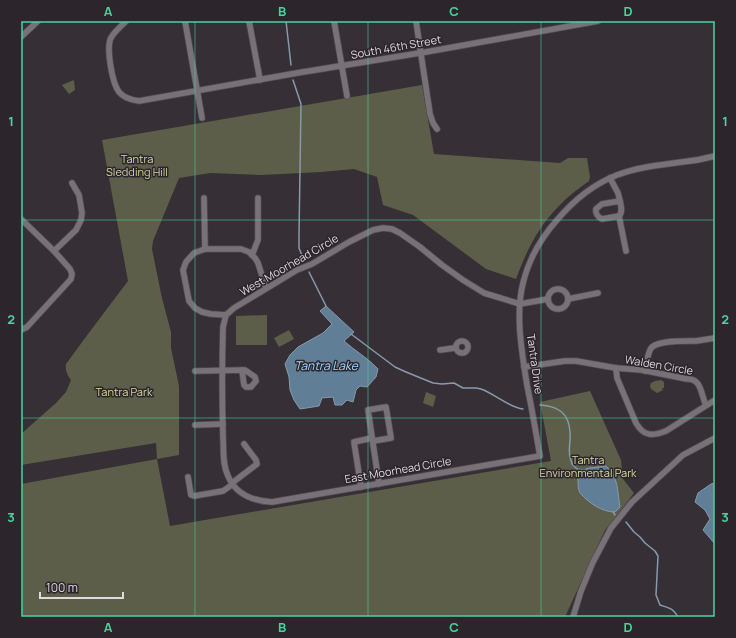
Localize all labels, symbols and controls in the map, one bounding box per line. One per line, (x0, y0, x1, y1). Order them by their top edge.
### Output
text: A (104, 2, 113, 20)
text: B (278, 2, 286, 20)
text: C (449, 2, 459, 20)
text: D (623, 2, 633, 20)
street label: South 46th Street (349, 31, 442, 62)
text: 1 (8, 112, 14, 130)
text: 1 (722, 112, 728, 130)
park label: Tantra Sledding Hill (106, 151, 168, 179)
street label: West Moorhead Circle (237, 230, 341, 299)
text: 2 (7, 310, 15, 328)
text: 2 (721, 310, 729, 328)
street label: Tantra Drive (524, 333, 547, 396)
street label: Walden Circle (624, 351, 695, 378)
water label: Tantra Lake (294, 357, 359, 374)
park label: Tantra Park (96, 384, 153, 399)
park label: Tantra Environmental Park (539, 452, 637, 480)
street label: East Moorhead Circle (343, 453, 453, 486)
text: 3 (7, 508, 15, 526)
text: 3 (721, 508, 729, 526)
scale bar (40, 574, 123, 600)
text: 100 m (46, 579, 78, 596)
text: A (104, 618, 113, 636)
text: B (278, 618, 286, 636)
text: C (449, 618, 459, 636)
text: D (623, 618, 633, 636)

